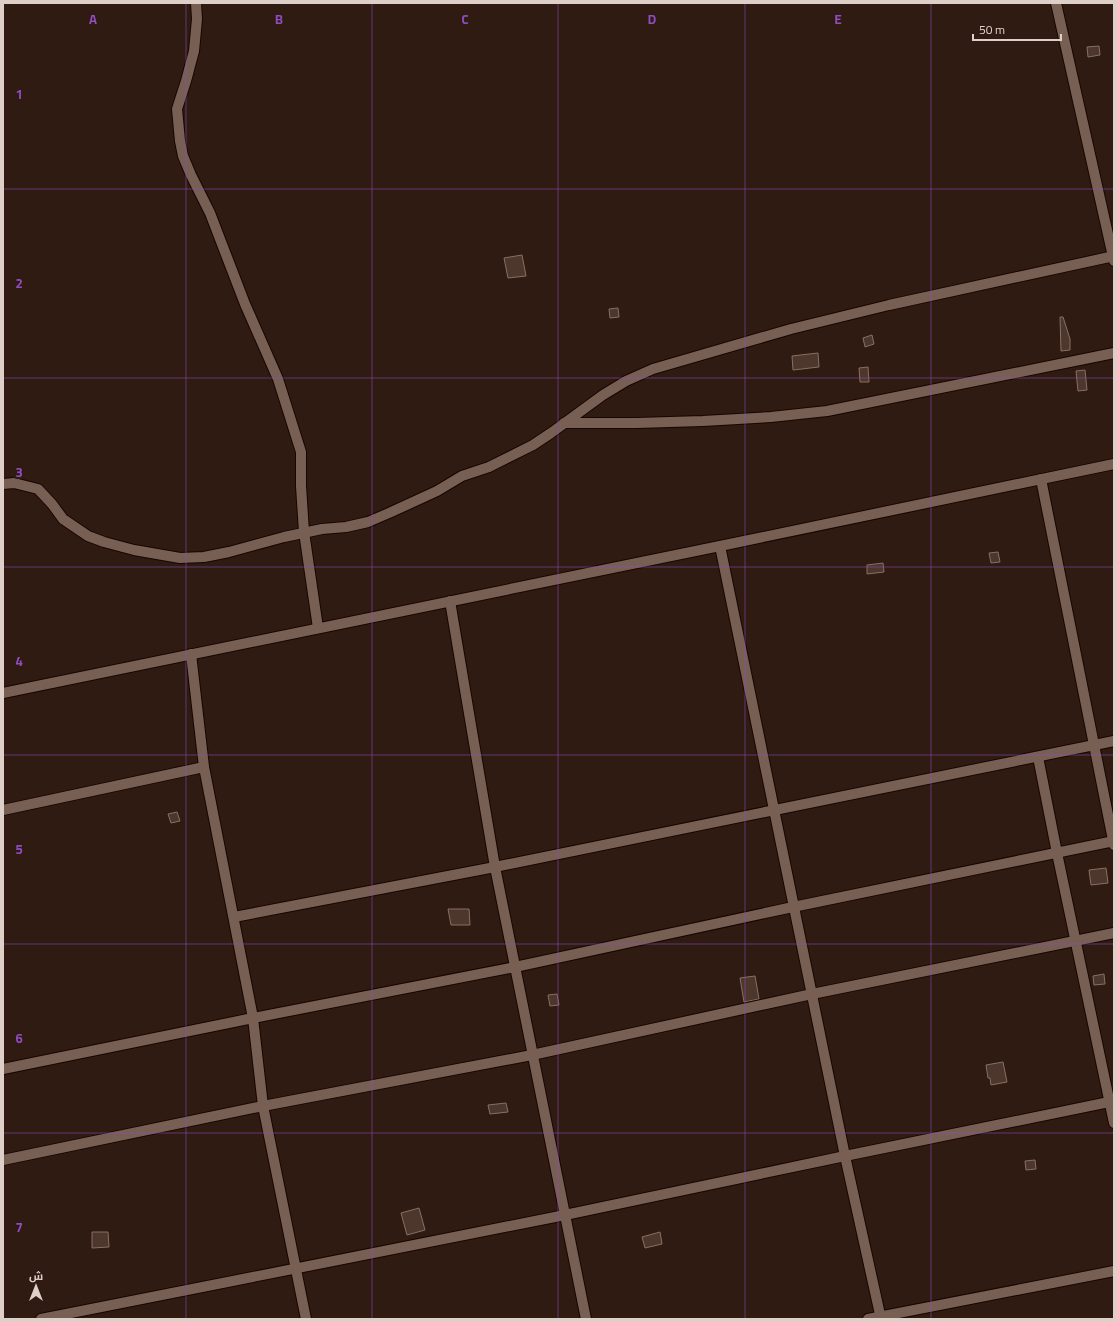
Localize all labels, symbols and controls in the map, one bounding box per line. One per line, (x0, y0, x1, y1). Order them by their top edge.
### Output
text: A (89, 7, 97, 31)
text: B (275, 7, 283, 31)
text: C (461, 7, 469, 31)
text: D (648, 7, 656, 31)
text: E (834, 7, 842, 31)
scale bar (973, 16, 1061, 42)
text: 50 m (979, 18, 1005, 41)
text: 1 (15, 82, 23, 106)
text: 2 (15, 271, 23, 295)
text: 3 (15, 460, 23, 484)
text: 4 (15, 649, 23, 673)
text: 5 (15, 837, 23, 861)
text: 6 (15, 1026, 23, 1050)
text: 7 (15, 1215, 23, 1239)
north arrow (16, 1266, 56, 1306)
text: ش (29, 1266, 43, 1286)

